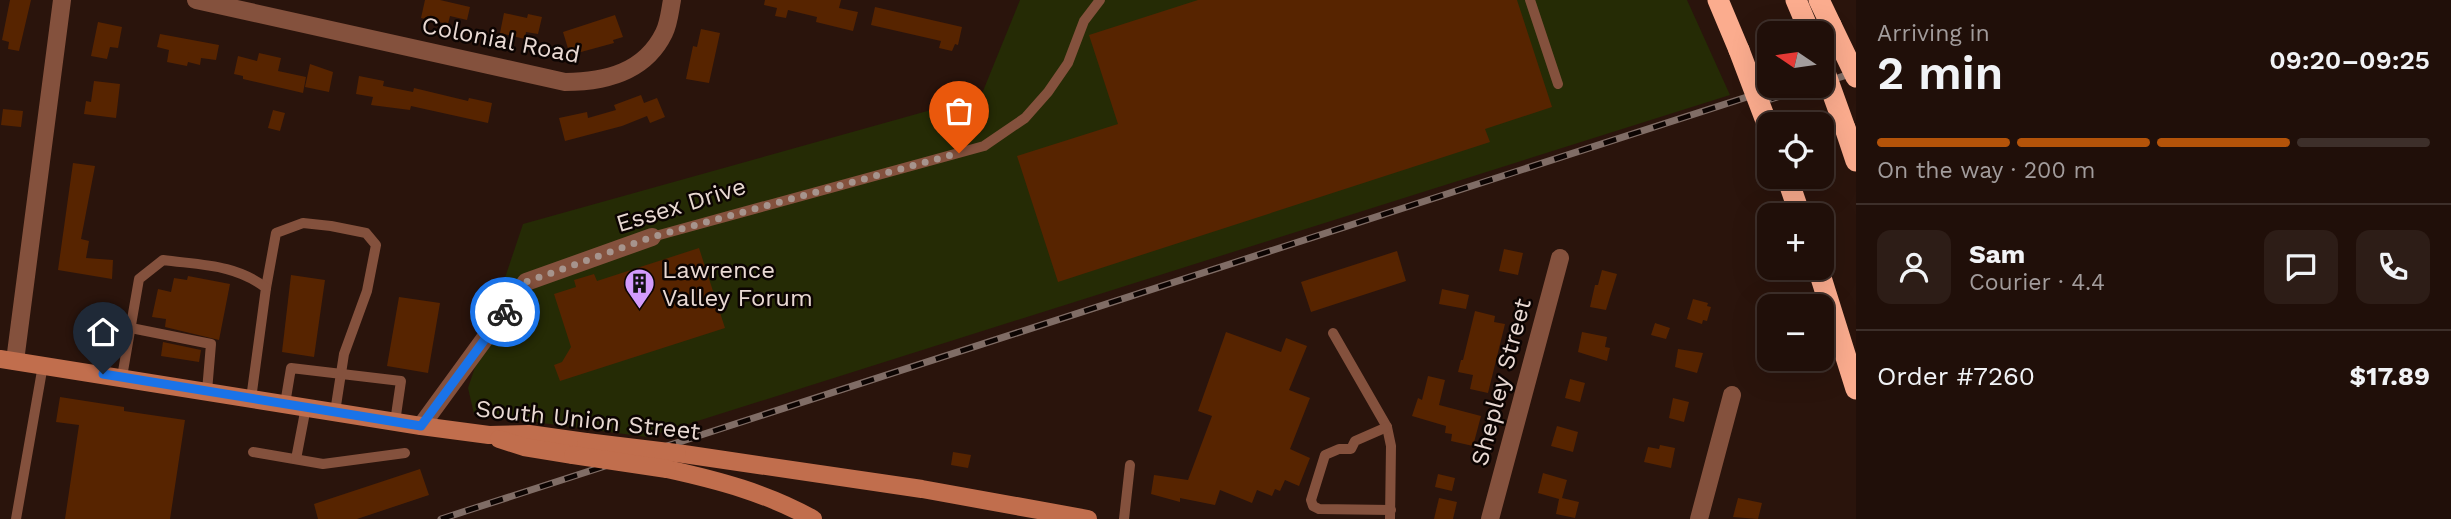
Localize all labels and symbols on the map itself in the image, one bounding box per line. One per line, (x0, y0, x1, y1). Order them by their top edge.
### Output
street label: Colonial Road (419, 11, 583, 69)
north arrow (1757, 21, 1834, 98)
pin (929, 81, 989, 153)
street label: Essex Drive (613, 172, 749, 238)
place label: Lawrence Valley Forum (662, 256, 813, 312)
building icon: Lawrence Valley Forum (622, 267, 656, 311)
courier (470, 277, 540, 347)
street label: Shepley Street (1465, 295, 1537, 469)
pin (73, 302, 133, 374)
street label: South Union Street (474, 394, 702, 446)

